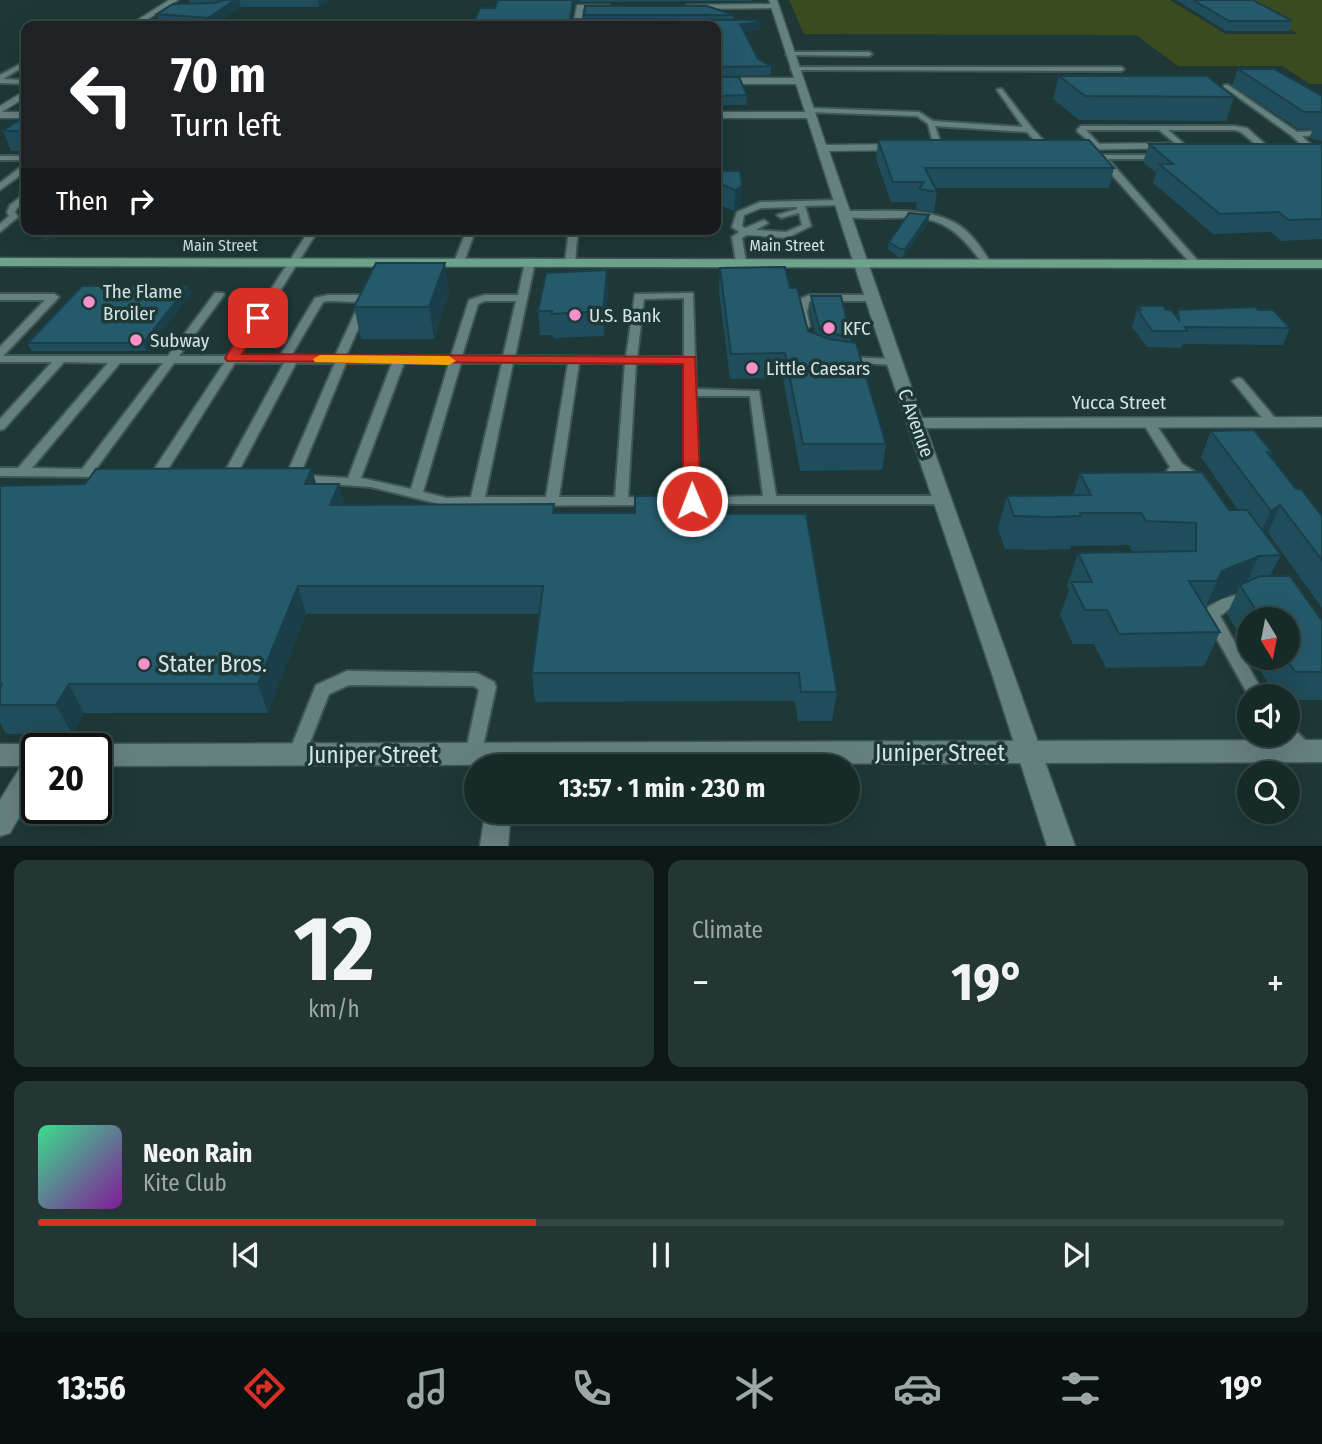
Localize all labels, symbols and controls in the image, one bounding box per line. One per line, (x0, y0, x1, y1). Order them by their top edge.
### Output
text: 70 m (171, 46, 266, 105)
icon: left (56, 49, 147, 140)
text: Turn left (171, 106, 281, 144)
icon: right (122, 182, 160, 220)
text: Then (56, 186, 108, 217)
street label: Main Street (183, 236, 258, 255)
street label: Main Street (750, 236, 825, 255)
place label: The Flame Broiler (103, 280, 182, 325)
pin (228, 288, 288, 348)
marker: The Flame Broiler (81, 294, 97, 310)
icon: arrive (239, 299, 277, 337)
place label: U.S. Bank (589, 304, 661, 327)
marker: U.S. Bank (567, 307, 583, 323)
place label: KFC (843, 317, 871, 340)
marker: KFC (821, 320, 837, 336)
place label: Subway (150, 329, 210, 352)
marker: Subway (128, 332, 144, 348)
place label: Little Caesars (766, 357, 870, 380)
marker: Little Caesars (744, 360, 760, 376)
street label: C Avenue (893, 386, 939, 460)
street label: Yucca Street (1072, 391, 1167, 414)
position arrow (655, 464, 729, 538)
north arrow (1237, 607, 1300, 670)
map controls (1237, 607, 1300, 824)
place label: Stater Bros. (158, 650, 267, 678)
marker: Stater Bros. (136, 656, 152, 672)
button: sound (1237, 684, 1300, 747)
speed limit sign: 20 (21, 733, 112, 824)
street label: Juniper Street (875, 739, 1005, 767)
street label: Juniper Street (308, 741, 438, 769)
button: search (1237, 761, 1300, 824)
text: 13:57 · 1 min · 230 m (559, 773, 765, 804)
text: 12 (294, 895, 374, 1004)
text: Climate (692, 916, 763, 944)
text: 19° (951, 951, 1025, 1014)
text: − (692, 960, 709, 1006)
text: + (1267, 960, 1284, 1006)
text: km/h (308, 995, 360, 1023)
text: Neon Rain (143, 1138, 252, 1169)
text: Kite Club (143, 1169, 227, 1197)
icon: previous (227, 1236, 265, 1274)
icon: pause (642, 1236, 680, 1274)
icon: next (1057, 1236, 1095, 1274)
icon: directions (240, 1364, 289, 1413)
icon: music (403, 1364, 452, 1413)
icon: phone (567, 1364, 616, 1413)
icon: climate (730, 1364, 779, 1413)
icon: car (893, 1364, 942, 1413)
icon: filters (1056, 1364, 1105, 1413)
text: 13:56 (57, 1369, 126, 1407)
text: 19° (1220, 1369, 1265, 1407)

